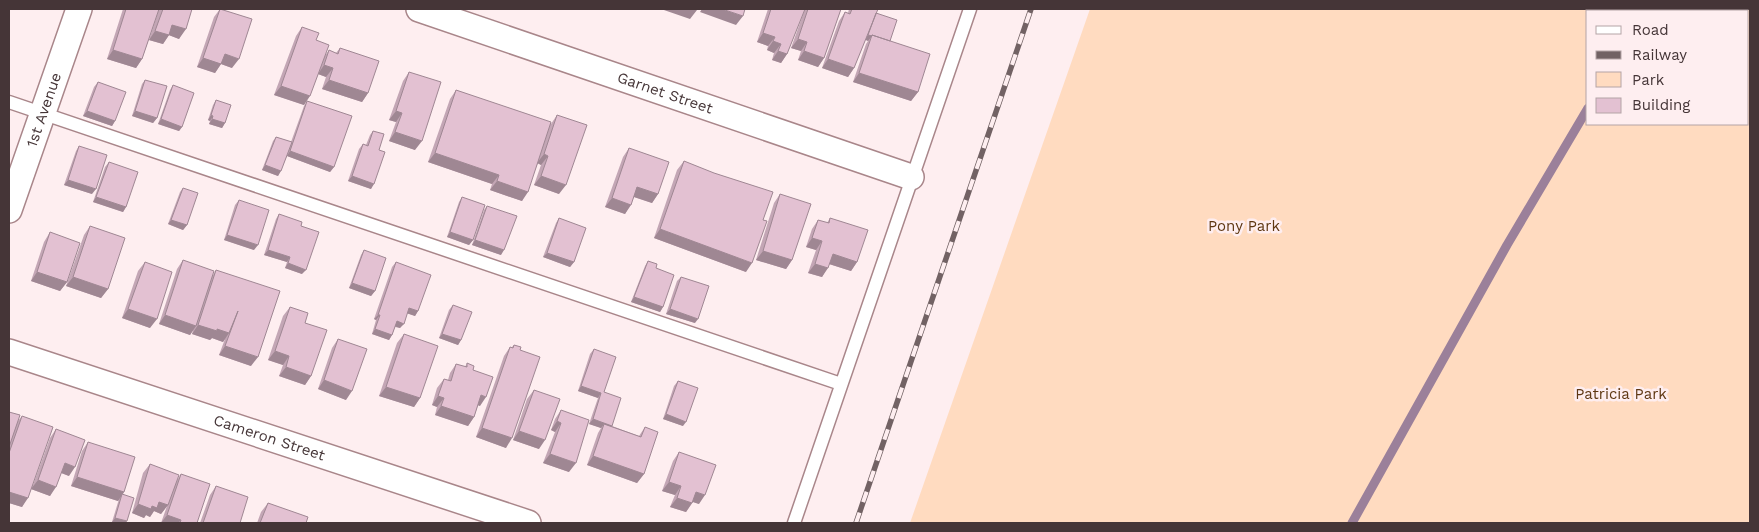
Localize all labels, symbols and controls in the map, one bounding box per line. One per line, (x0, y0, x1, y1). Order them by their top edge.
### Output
legend (1586, 10, 1749, 125)
text: Road (1632, 21, 1669, 39)
text: Railway (1632, 46, 1687, 64)
street label: Garnet Street (615, 68, 716, 118)
street label: 1st Avenue (23, 70, 65, 150)
text: Park (1632, 71, 1665, 89)
text: Building (1632, 96, 1690, 114)
park label: Pony Park (1208, 217, 1280, 235)
park label: Patricia Park (1575, 385, 1667, 403)
street label: Cameron Street (211, 411, 328, 465)

